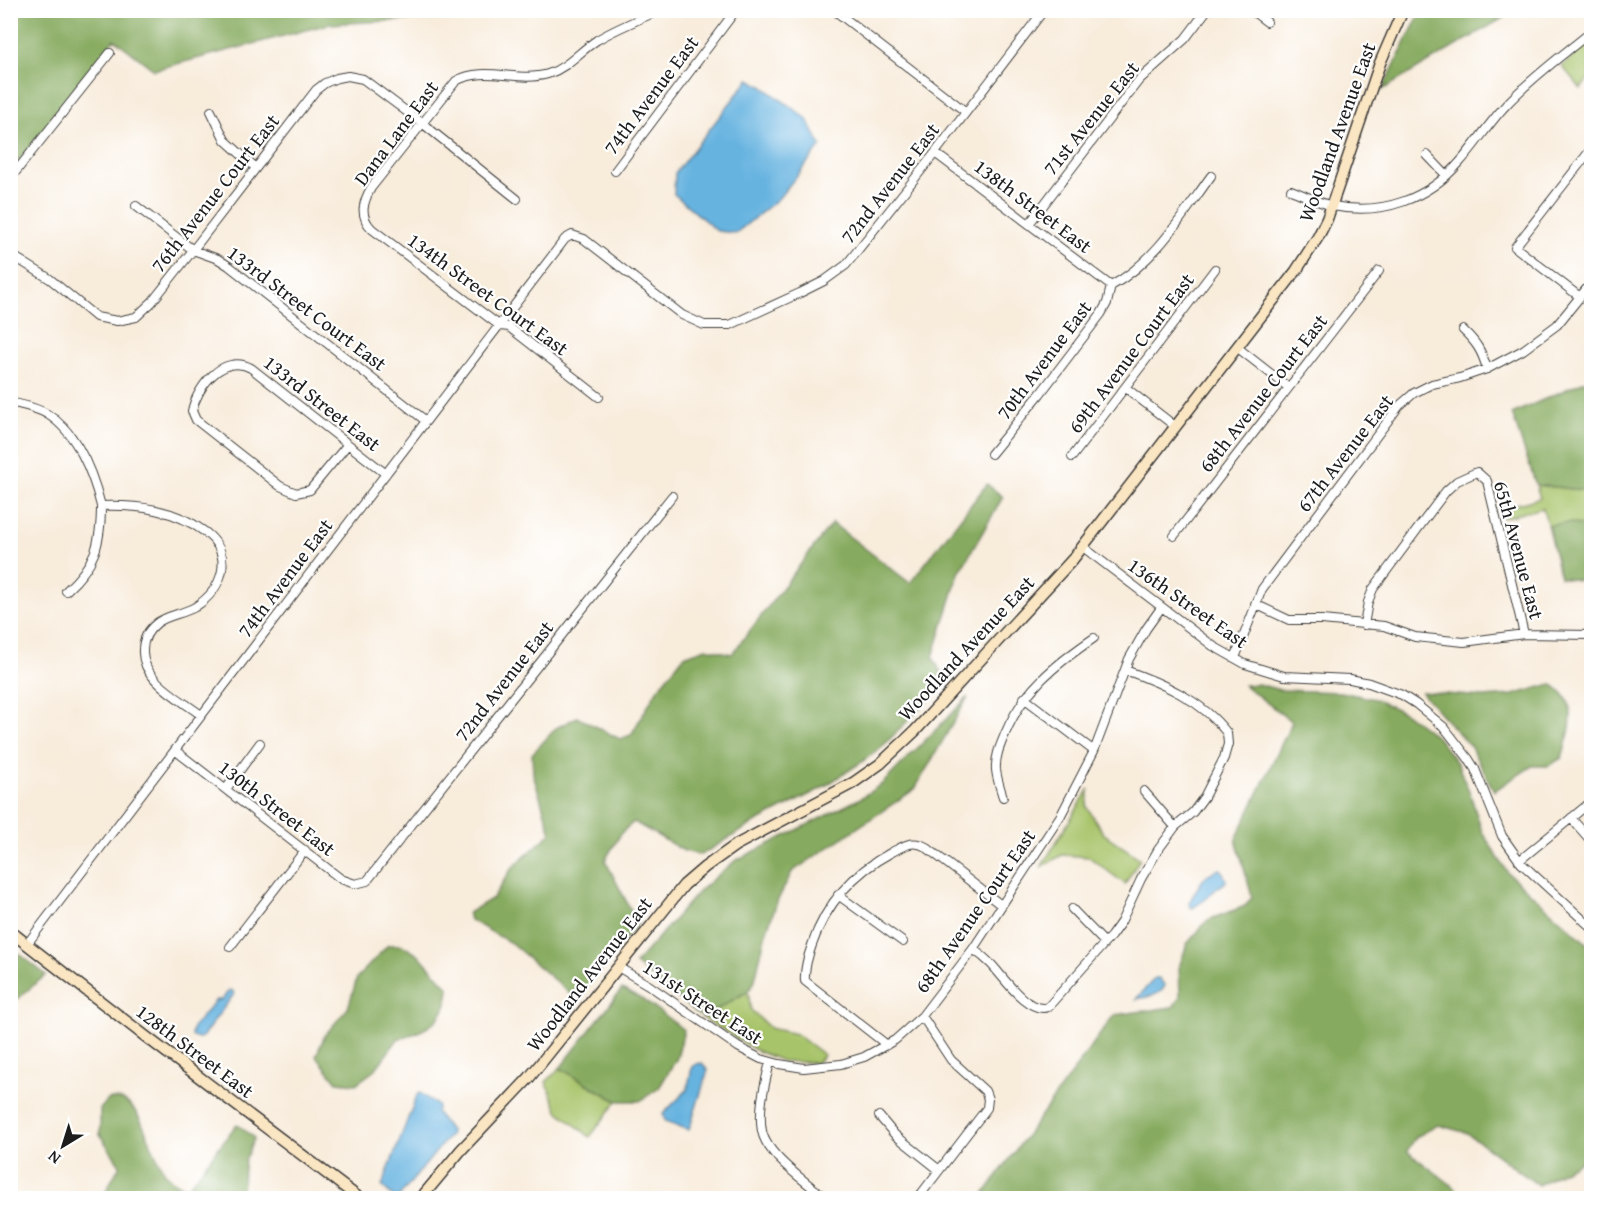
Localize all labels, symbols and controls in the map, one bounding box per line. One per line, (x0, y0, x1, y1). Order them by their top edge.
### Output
street label: 74th Avenue East (596, 29, 705, 160)
street label: Woodland Avenue East (1291, 38, 1382, 226)
street label: 71st Avenue East (1036, 55, 1146, 181)
street label: Dana Lane East (346, 74, 445, 192)
street label: 76th Avenue Court East (143, 107, 286, 278)
street label: 72nd Avenue East (833, 116, 946, 249)
street label: 138th Street East (968, 152, 1098, 260)
street label: 134th Street Court East (402, 225, 575, 362)
street label: 133rd Street Court East (221, 238, 393, 377)
street label: 69th Avenue Court East (1061, 267, 1201, 439)
street label: 70th Avenue East (989, 294, 1098, 425)
street label: 68th Avenue Court East (1191, 307, 1334, 478)
street label: 133rd Street East (258, 348, 387, 458)
street label: 67th Avenue East (1289, 388, 1400, 518)
street label: 65th Avenue East (1487, 477, 1552, 622)
street label: 74th Avenue East (230, 512, 339, 643)
street label: 136th Street East (1122, 550, 1254, 655)
street label: Woodland Avenue East (891, 569, 1041, 727)
street label: 72nd Avenue East (447, 614, 560, 747)
street label: 130th Street East (213, 753, 342, 862)
street label: 68th Avenue Court East (907, 823, 1042, 998)
street label: Woodland Avenue East (519, 890, 658, 1057)
street label: 131st Street East (638, 952, 769, 1051)
street label: 128th Street East (130, 997, 260, 1105)
north arrow (33, 1116, 93, 1176)
text: N (42, 1145, 65, 1171)

